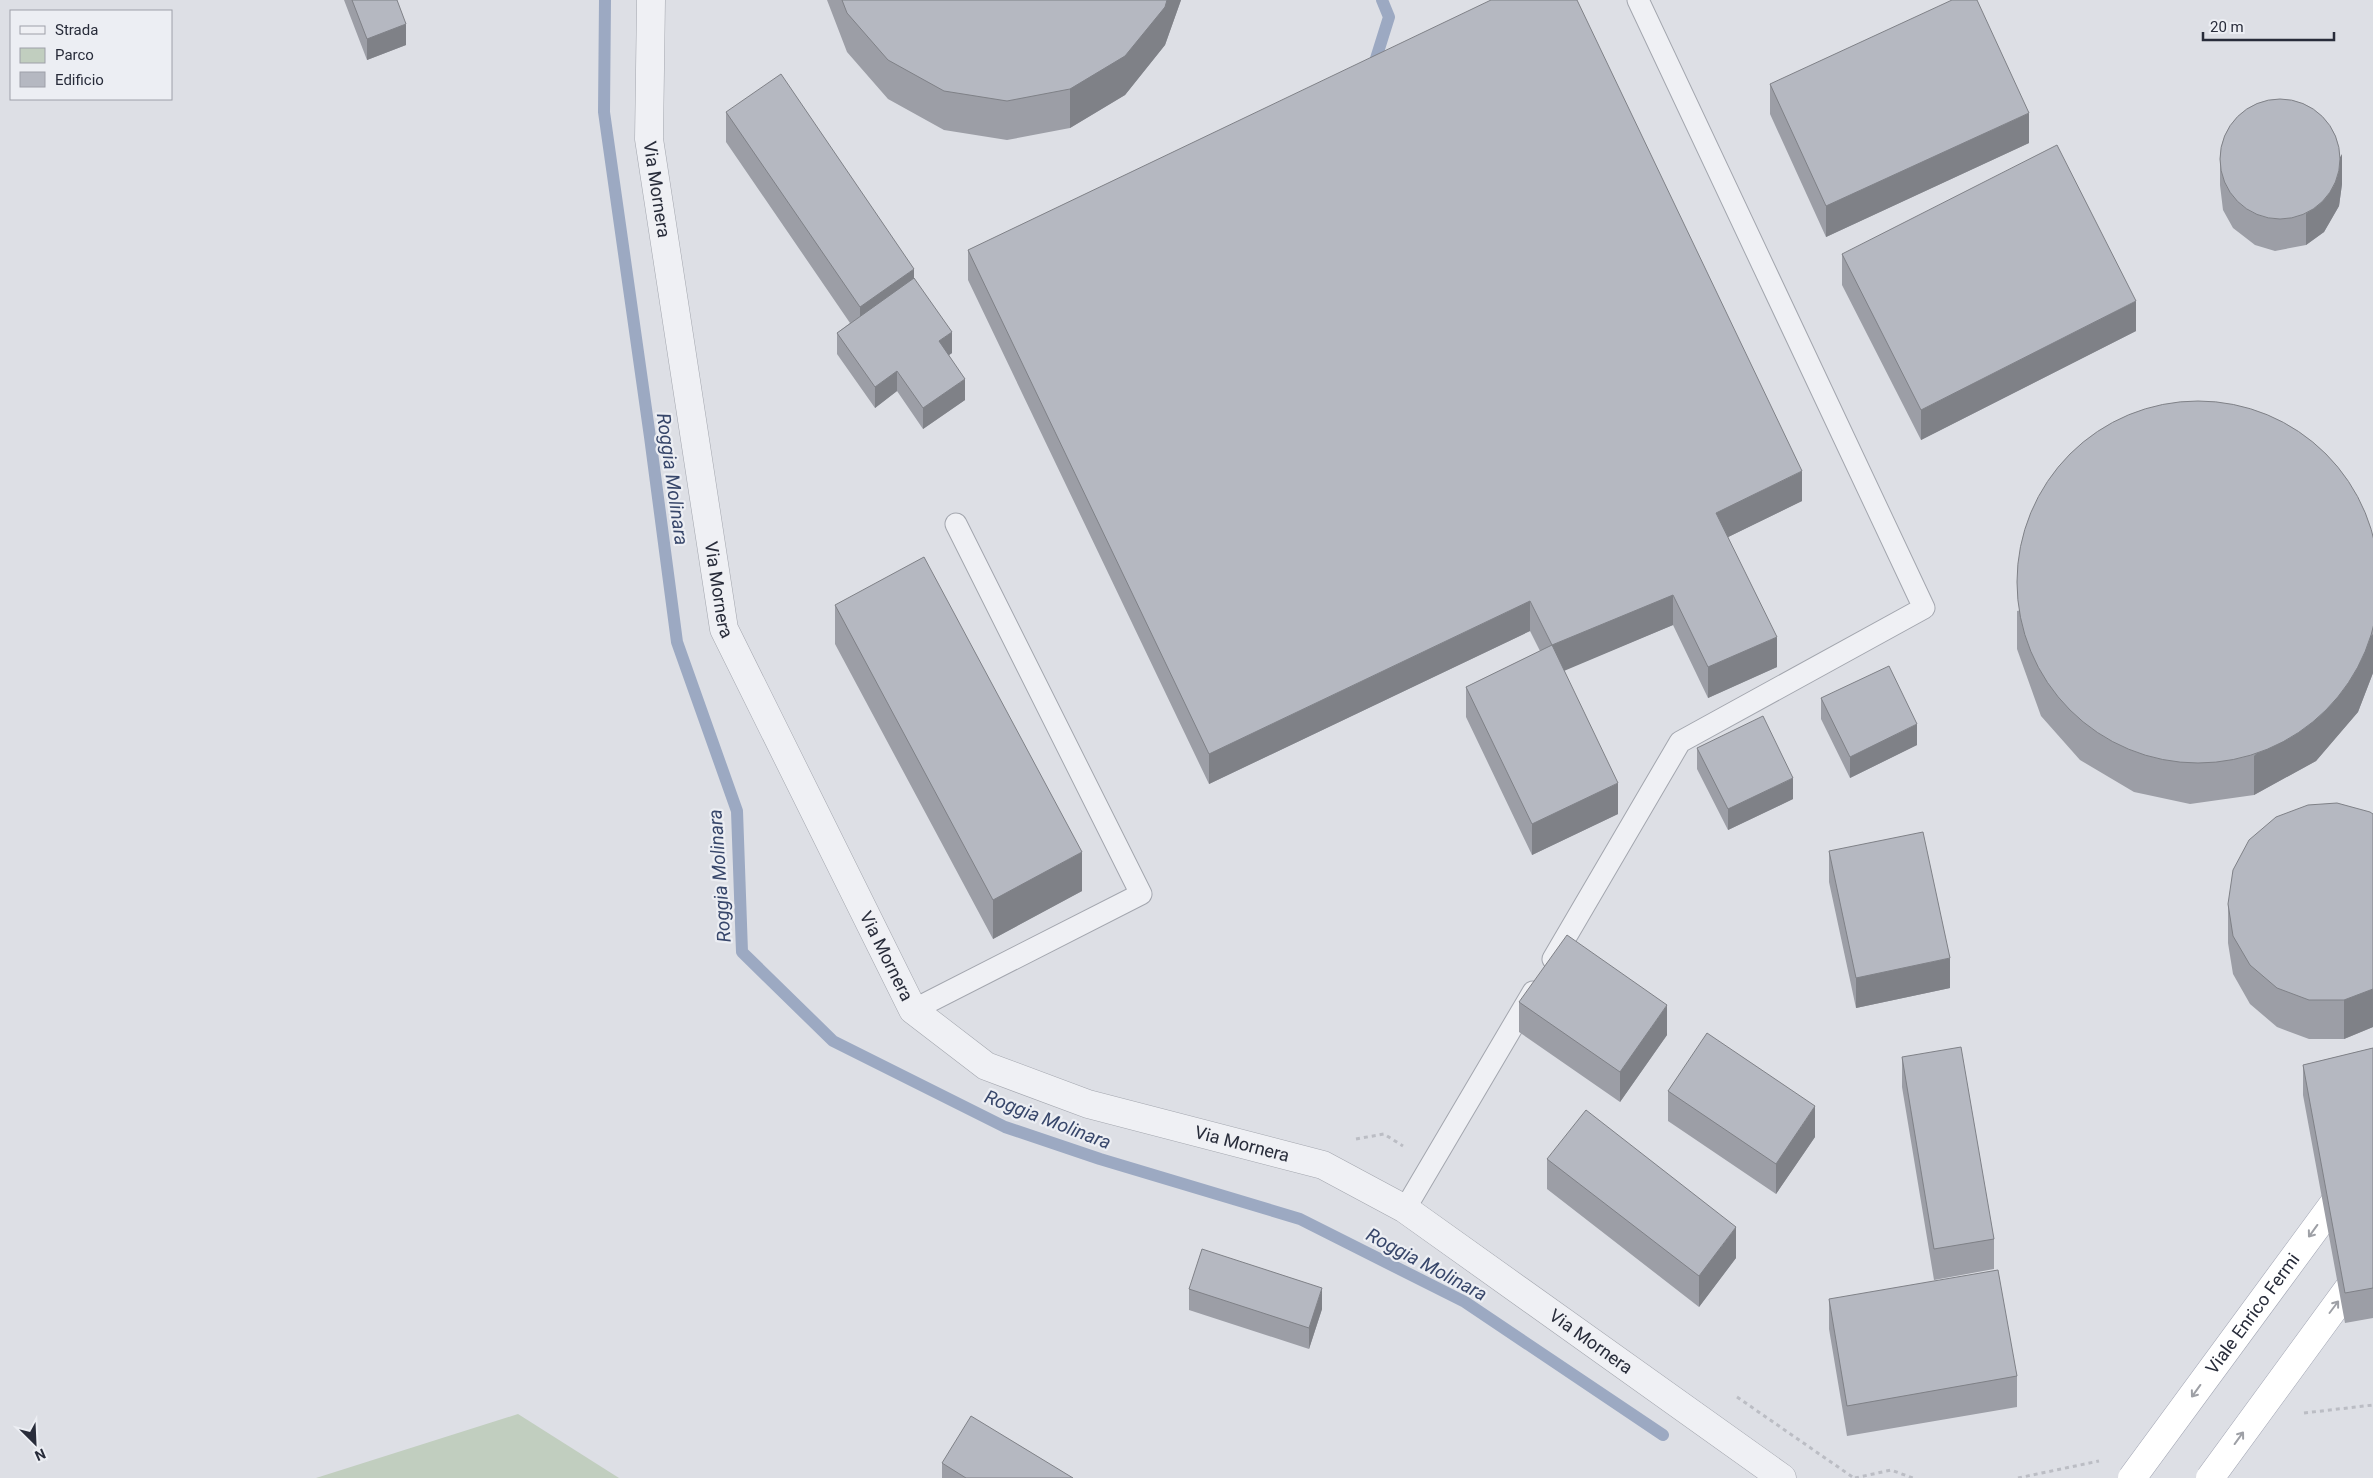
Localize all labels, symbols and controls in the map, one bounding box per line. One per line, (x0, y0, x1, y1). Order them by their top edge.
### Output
legend (10, 10, 172, 100)
scale bar (2203, 10, 2334, 42)
text: 20 m (2210, 18, 2244, 36)
text: Strada (55, 21, 98, 39)
text: Parco (55, 46, 94, 64)
text: Edificio (55, 71, 104, 89)
street label: Via Mornera (639, 140, 675, 239)
water label: Roggia Molinara (652, 411, 693, 547)
street label: Via Mornera (701, 540, 738, 641)
water label: Roggia Molinara (703, 809, 736, 943)
street label: Via Mornera (856, 908, 918, 1004)
water label: Roggia Molinara (981, 1085, 1114, 1154)
street label: Via Mornera (1192, 1121, 1292, 1166)
water label: Roggia Molinara (1362, 1223, 1491, 1306)
one-way arrow (2308, 1224, 2318, 1238)
street label: Viale Enrico Fermi (2201, 1249, 2304, 1378)
one-way arrow (2329, 1300, 2339, 1314)
street label: Via Mornera (1545, 1304, 1637, 1378)
one-way arrow (2191, 1384, 2201, 1398)
north arrow (10, 1418, 60, 1468)
one-way arrow (2234, 1432, 2244, 1446)
text: N (33, 1446, 48, 1464)

